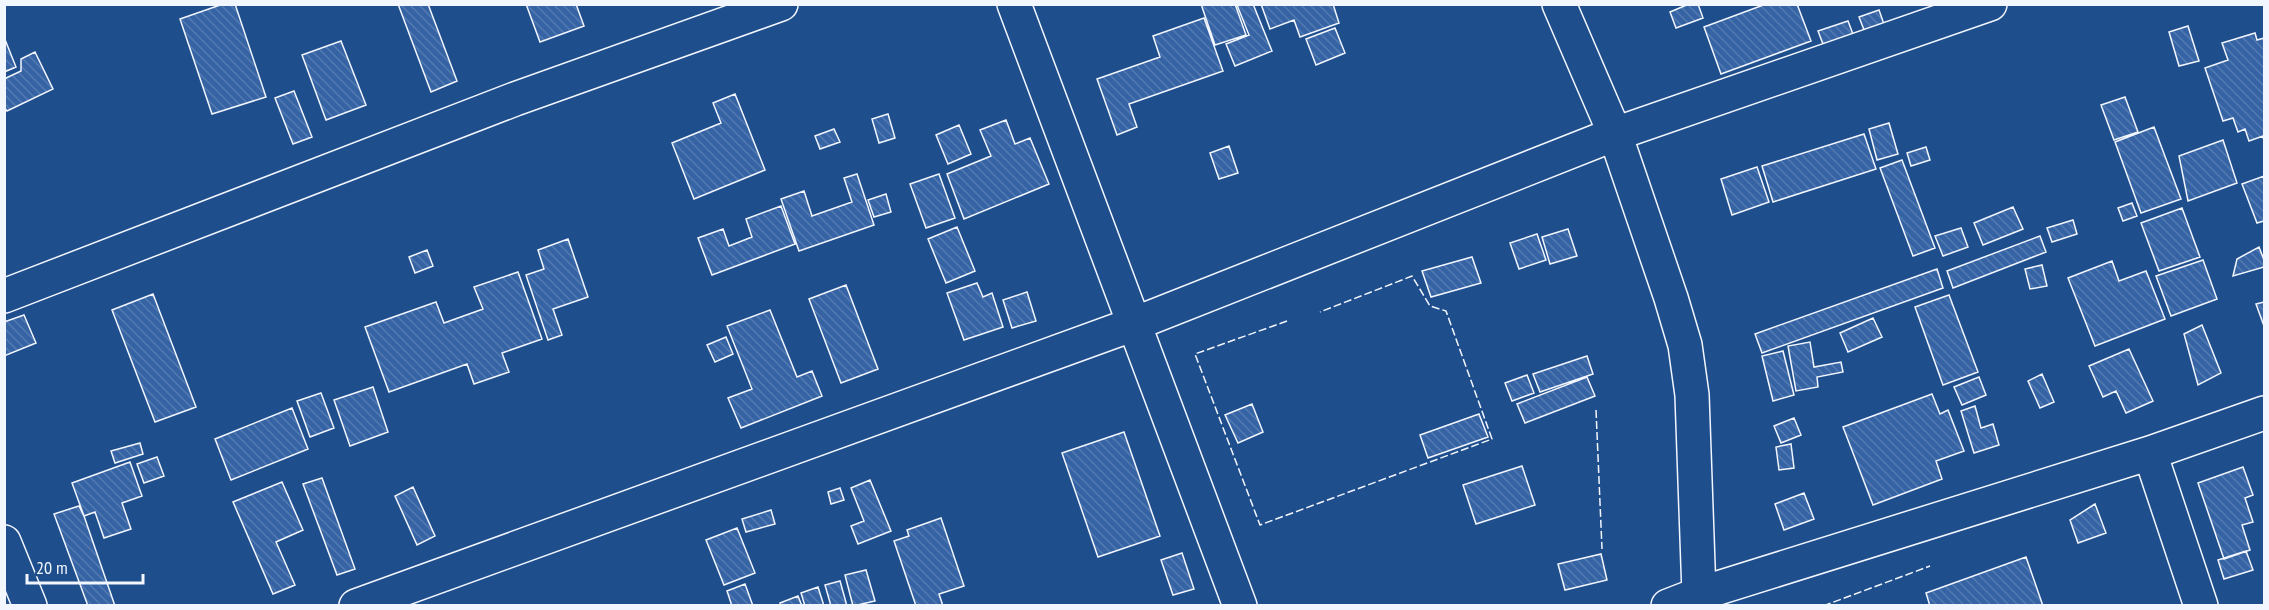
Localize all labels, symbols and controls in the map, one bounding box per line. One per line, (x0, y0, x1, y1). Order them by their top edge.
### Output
scale bar (27, 547, 142, 585)
text: 20 m (36, 556, 68, 579)

